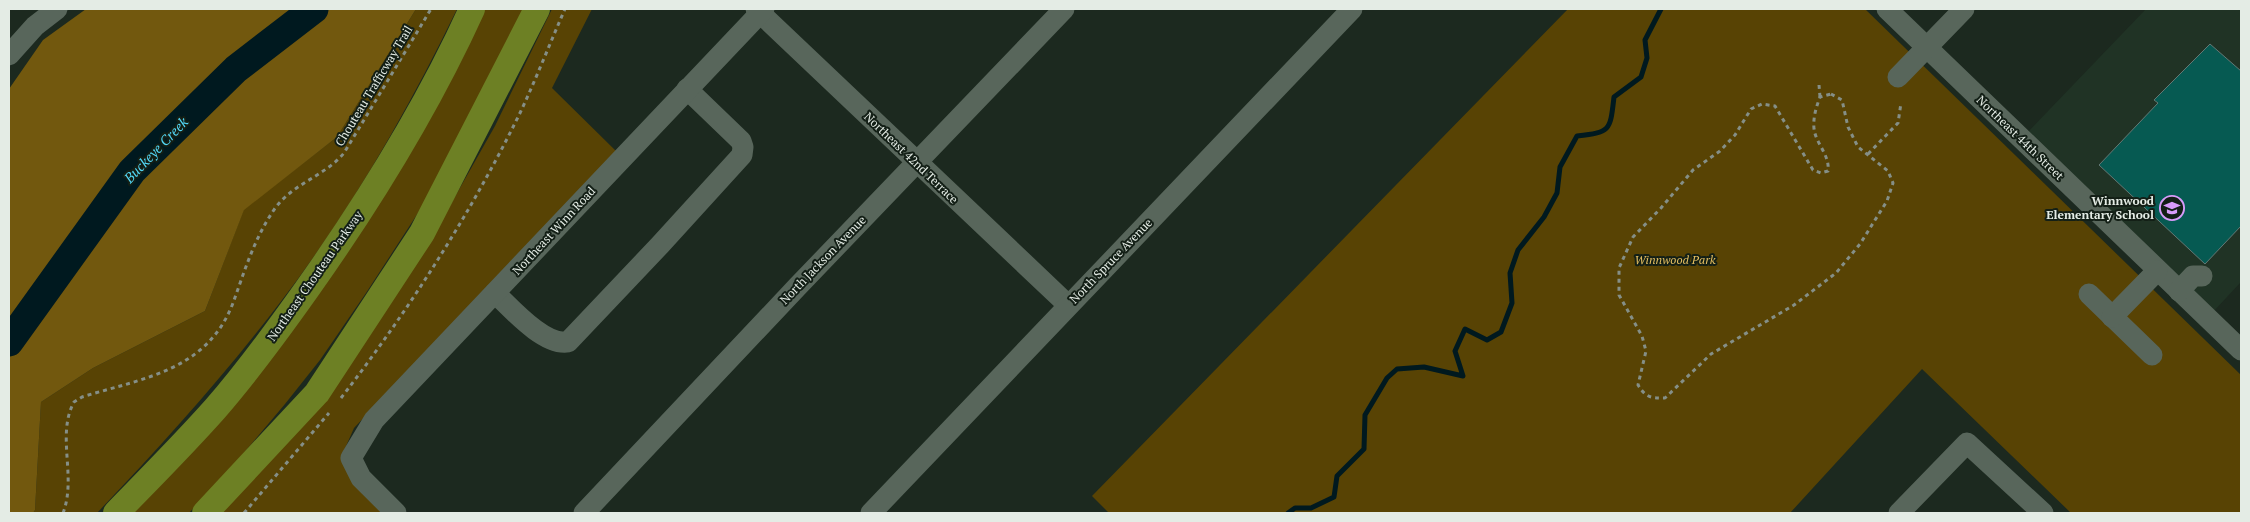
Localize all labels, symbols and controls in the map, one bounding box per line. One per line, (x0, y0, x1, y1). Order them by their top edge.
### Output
street label: Chouteau Trafficway Trail (332, 22, 416, 149)
street label: Northeast 44th Street (1974, 92, 2067, 183)
street label: Northeast 42nd Terrace (861, 109, 962, 206)
water label: Buckeye Creek (119, 112, 192, 187)
street label: Northeast Winn Road (509, 183, 599, 278)
place label: Winnwood Elementary School (2046, 193, 2155, 222)
school or university icon: Winnwood Elementary School (2159, 195, 2185, 221)
street label: Northeast Chouteau Parkway (264, 207, 366, 344)
street label: North Jackson Avenue (776, 212, 869, 307)
street label: North Spruce Avenue (1066, 215, 1155, 306)
park label: Winnwood Park (1634, 252, 1716, 267)

